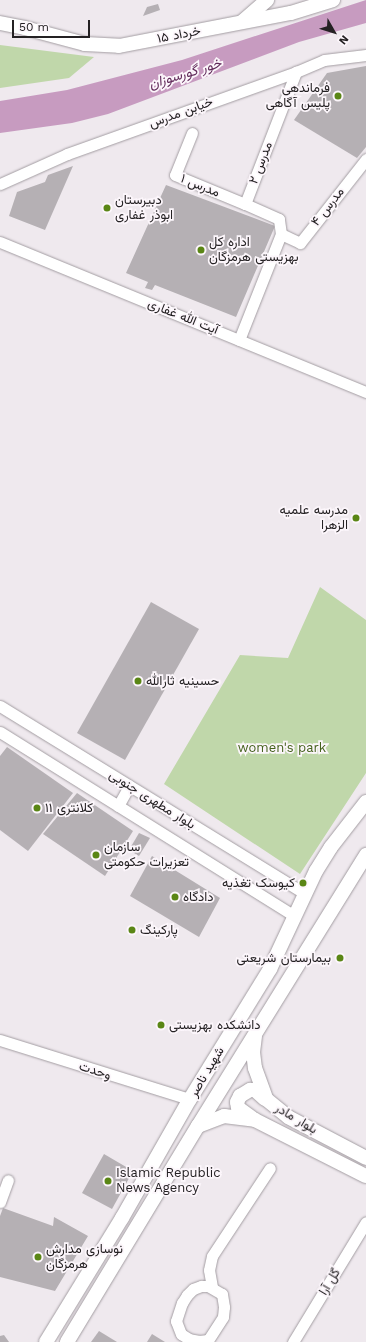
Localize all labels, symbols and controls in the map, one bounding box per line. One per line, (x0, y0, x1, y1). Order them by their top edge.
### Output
scale bar (14, 12, 92, 38)
north arrow (314, 12, 354, 52)
text: 50 m (19, 20, 49, 34)
street label: ۱۵ خرداد (156, 23, 202, 47)
text: N (336, 33, 351, 47)
water label: خور گورسوزان (147, 54, 223, 92)
place label: فرماندهی پلیس آگاهی (266, 81, 330, 112)
marker: فرماندهی پلیس آگاهی (333, 91, 343, 101)
street label: خیابن مدرس (147, 94, 215, 132)
street label: مدرس ۲ (246, 140, 276, 186)
street label: مدرس ۱ (178, 171, 222, 201)
street label: مدرس ۴ (308, 185, 348, 229)
place label: دبیرستان ابوذر غفاری (115, 193, 173, 224)
marker: دبیرستان ابوذر غفاری (102, 203, 112, 213)
place label: اداره کل بهزیستی هرمزگان (209, 235, 299, 266)
marker: اداره کل بهزیستی هرمزگان (196, 245, 206, 255)
street label: آیت الله غفاری (145, 296, 221, 338)
place label: مدرسه علمیه الزهرا (279, 503, 348, 534)
marker: مدرسه علمیه الزهرا (351, 513, 361, 523)
place label: حسینیه ثارالله (146, 673, 219, 689)
marker: حسینیه ثارالله (133, 676, 143, 686)
park label: women's park (238, 740, 326, 756)
street label: بلوار مطهری جنوبی (106, 767, 198, 833)
place label: کلانتری ۱۱ (45, 800, 93, 816)
marker: کلانتری ۱۱ (32, 803, 42, 813)
place label: سازمان تعزیرات حکومتی (104, 840, 189, 871)
marker: سازمان تعزیرات حکومتی (91, 850, 101, 860)
place label: کیوسک تغذیه (222, 875, 295, 891)
marker: کیوسک تغذیه (298, 878, 308, 888)
place label: دادگاه (183, 889, 214, 905)
marker: دادگاه (170, 892, 180, 902)
place label: پارکینگ (140, 922, 178, 938)
marker: پارکینگ (127, 925, 137, 935)
place label: بیمارستان شریعتی (236, 950, 331, 966)
marker: بیمارستان شریعتی (334, 952, 346, 964)
place label: دانشکده بهزیستی (169, 1017, 260, 1033)
marker: دانشکده بهزیستی (156, 1020, 166, 1030)
street label: شهید ناصر (186, 1044, 228, 1100)
street label: وحدت (77, 1059, 113, 1083)
street label: بلوار مادر (272, 1100, 320, 1138)
place label: Islamic Republic News Agency (116, 1166, 220, 1197)
marker: Islamic Republic News Agency (103, 1176, 113, 1186)
place label: نوسازی مدارش هرمزگان (46, 1242, 123, 1273)
marker: نوسازی مدارش هرمزگان (33, 1252, 43, 1262)
street label: گل آرا (316, 1266, 344, 1298)

